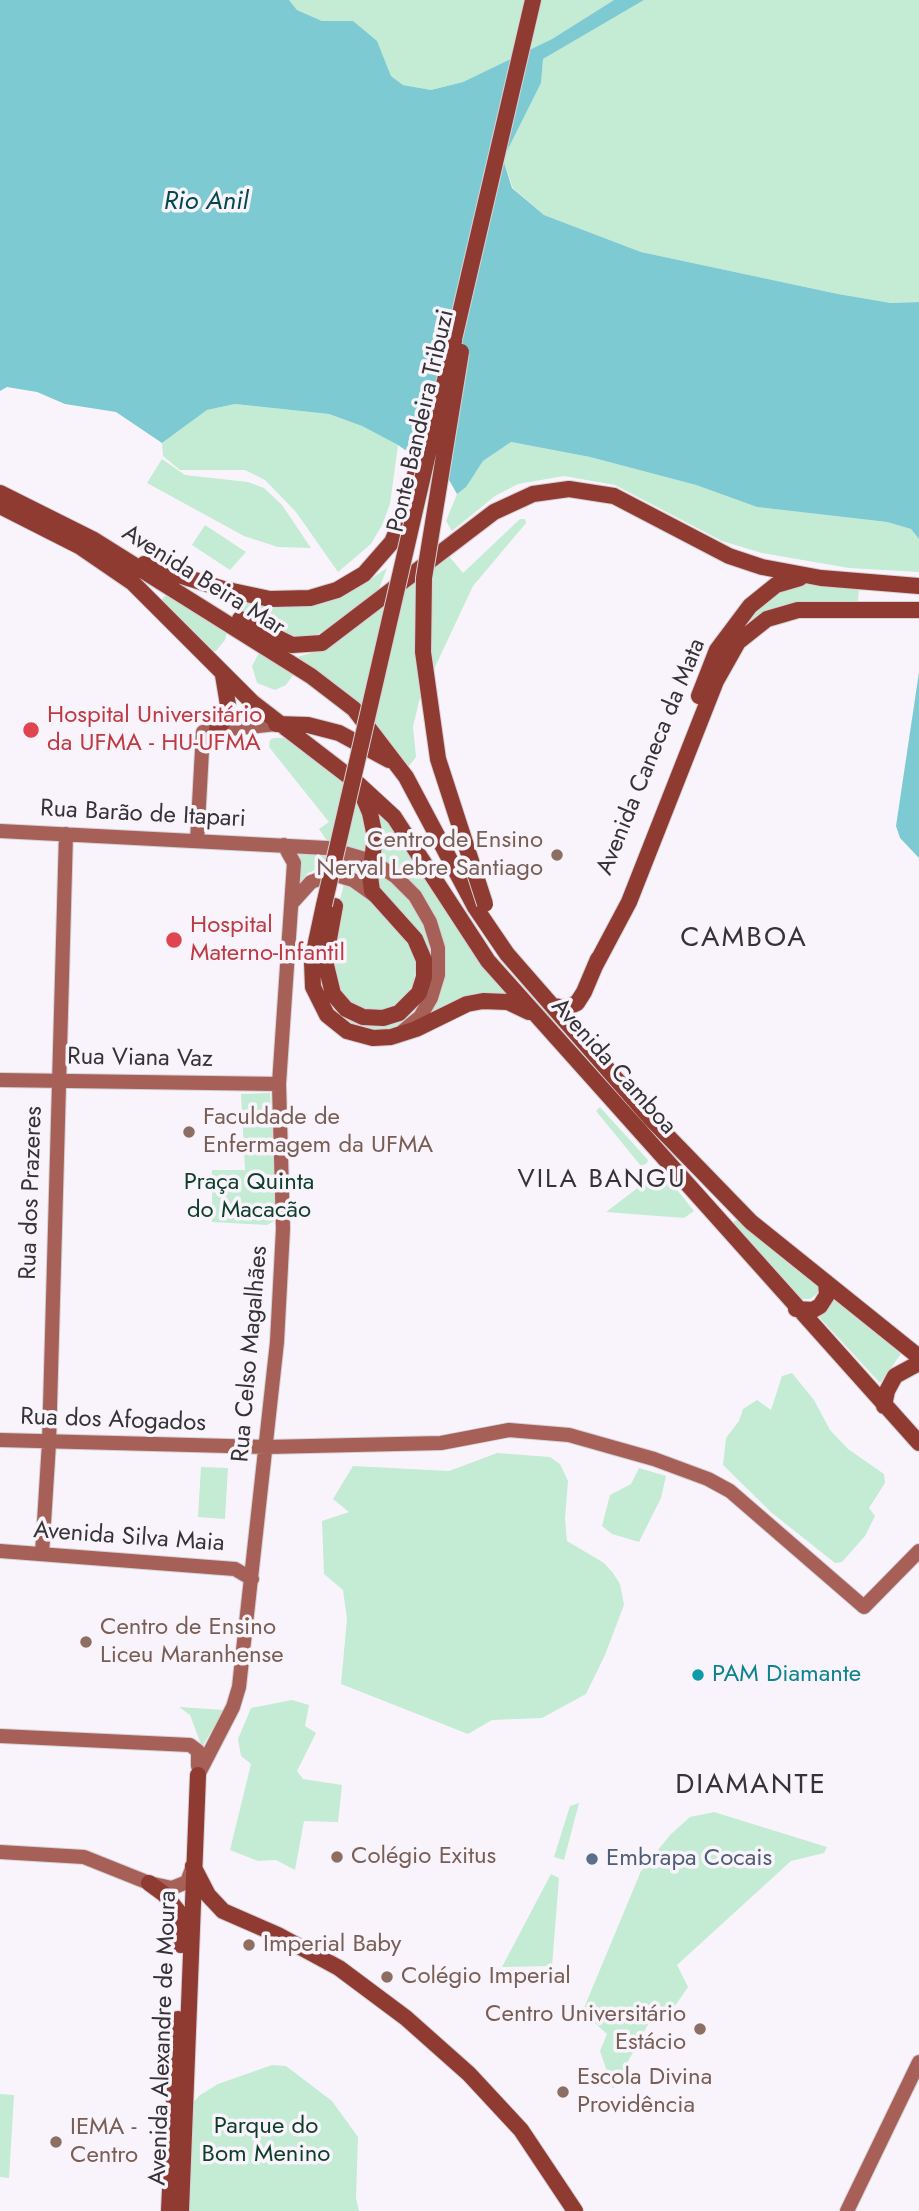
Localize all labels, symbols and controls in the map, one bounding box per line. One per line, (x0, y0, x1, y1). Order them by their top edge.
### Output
water label: Rio Anil (164, 187, 248, 219)
street label: Ponte Bandeira Tribuzi (382, 307, 462, 535)
street label: Avenida Beira Mar (116, 519, 290, 643)
street label: Avenida Caneca da Mata (591, 635, 713, 879)
place label: Hospital Universitário da UFMA - HU-UFMA (47, 702, 262, 758)
marker: Hospital Universitário da UFMA - HU-UFMA (21, 720, 41, 740)
street label: Rua Barão de Itapari (39, 795, 247, 835)
place label: Centro de Ensino Nerval Lebre Santiago (316, 827, 543, 883)
marker: Centro de Ensino Nerval Lebre Santiago (549, 847, 565, 863)
place label: Hospital Materno-Infantil (190, 912, 345, 968)
district label: CAMBOA (681, 922, 807, 956)
marker: Hospital Materno-Infantil (164, 930, 184, 950)
street label: Avenida Camboa (544, 993, 682, 1141)
street label: Rua Viana Vaz (67, 1043, 213, 1075)
place label: Faculdade de Enfermagem da UFMA (203, 1104, 433, 1160)
street label: Rua dos Prazeres (15, 1106, 49, 1280)
marker: Faculdade de Enfermagem da UFMA (181, 1124, 197, 1140)
district label: VILA BANGU (519, 1165, 685, 1197)
park label: Praça Quinta do Macacão (184, 1169, 314, 1225)
street label: Rua Celso Magalhães (227, 1245, 275, 1463)
street label: Rua dos Afogados (20, 1403, 206, 1439)
street label: Avenida Silva Maia (33, 1517, 225, 1559)
place label: Centro de Ensino Liceu Maranhense (100, 1614, 284, 1670)
marker: Centro de Ensino Liceu Maranhense (78, 1634, 94, 1650)
place label: PAM Diamante (712, 1661, 861, 1689)
marker: PAM Diamante (690, 1667, 706, 1683)
district label: DIAMANTE (676, 1769, 826, 1803)
place label: Colégio Exitus (351, 1843, 496, 1871)
place label: Embrapa Cocais (606, 1845, 772, 1873)
marker: Colégio Exitus (329, 1849, 345, 1865)
marker: Embrapa Cocais (584, 1851, 600, 1867)
street label: Avenida Alexandre de Moura (144, 1890, 184, 2186)
place label: Imperial Baby (263, 1931, 401, 1959)
marker: Imperial Baby (241, 1937, 257, 1953)
place label: Colégio Imperial (401, 1963, 571, 1991)
marker: Colégio Imperial (379, 1969, 395, 1985)
place label: Centro Universitário Estácio (485, 2001, 686, 2057)
marker: Centro Universitário Estácio (692, 2021, 708, 2037)
place label: Escola Divina Providência (577, 2064, 712, 2120)
marker: Escola Divina Providência (555, 2084, 571, 2100)
park label: Parque do Bom Menino (202, 2113, 330, 2169)
place label: IEMA - Centro (70, 2114, 138, 2170)
marker: IEMA - Centro (48, 2134, 64, 2150)

